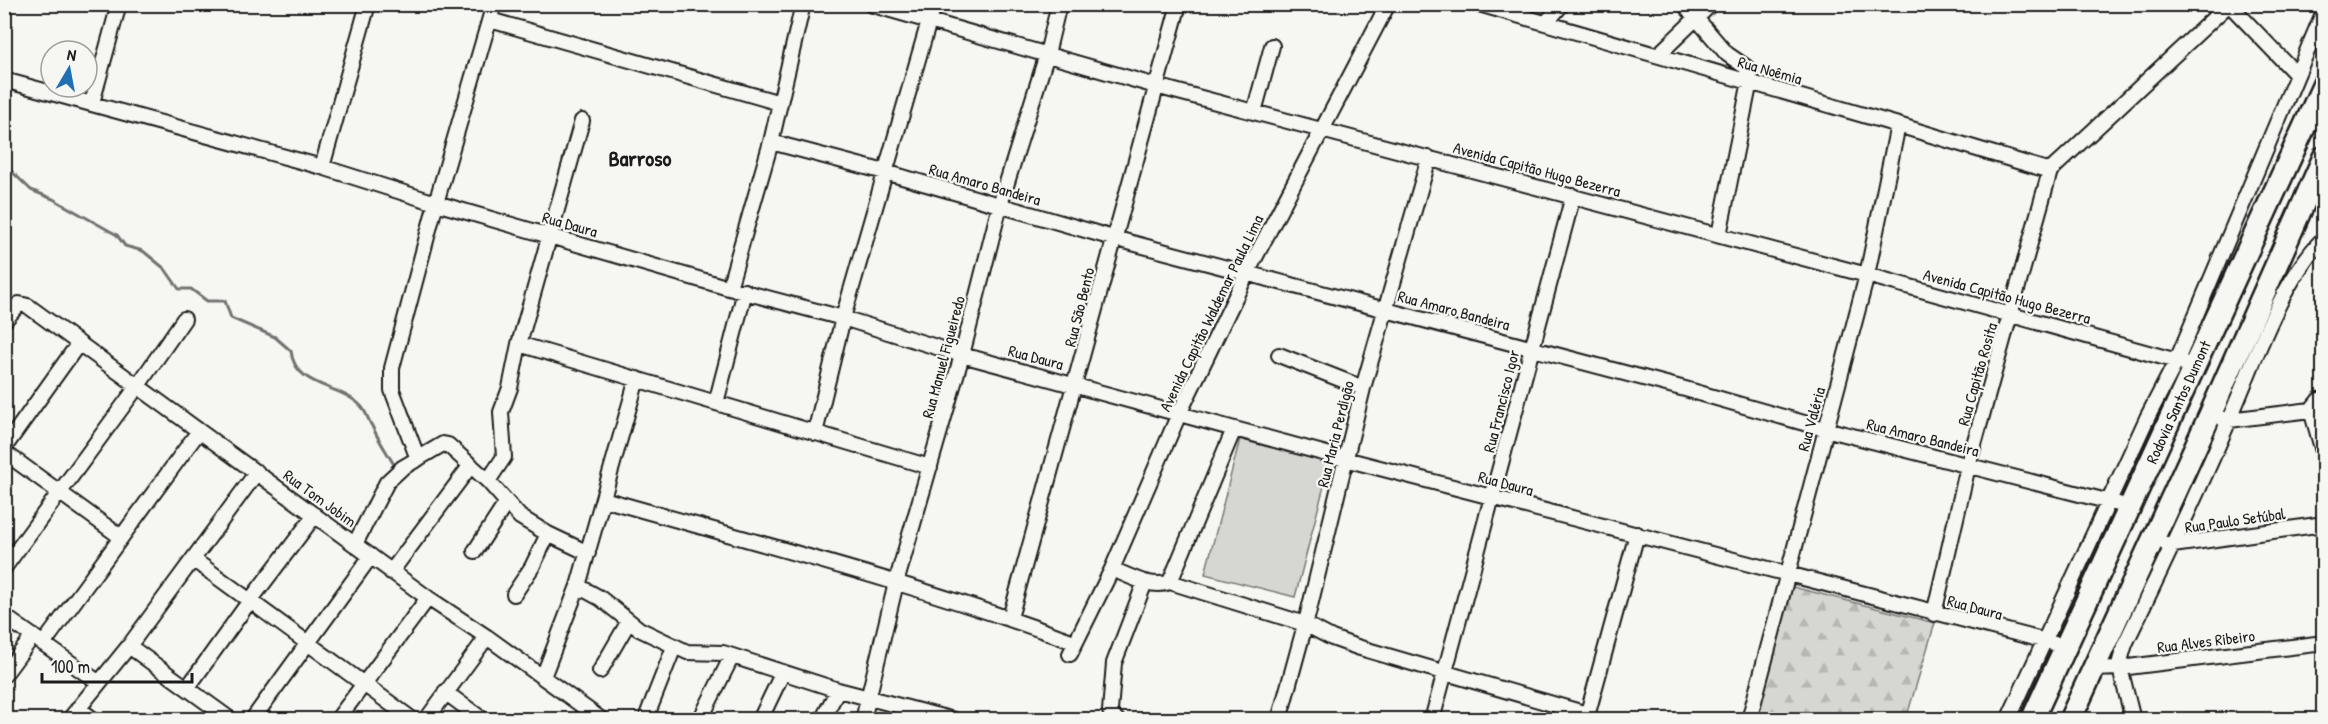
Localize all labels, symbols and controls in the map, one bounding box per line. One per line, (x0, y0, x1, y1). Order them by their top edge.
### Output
north arrow (39, 39, 99, 99)
text: N (66, 43, 78, 66)
street label: Rua Noêmia (1735, 50, 1805, 90)
street label: Avenida Capitão Hugo Bezerra (1451, 136, 1623, 202)
district label: Barroso (609, 143, 672, 173)
street label: Rua Amaro Bandeira (927, 158, 1043, 210)
street label: Rua Daura (540, 206, 600, 242)
street label: Avenida Capitão Waldemar Paula Lima (1154, 211, 1268, 415)
street label: Avenida Capitão Hugo Bezerra (1921, 263, 2093, 329)
street label: Rua São Bento (1059, 264, 1100, 349)
street label: Rua Amaro Bandeira (1396, 284, 1512, 336)
street label: Rua Manuel Figueiredo (916, 293, 970, 421)
street label: Rua Capitão Rosita (1952, 320, 2002, 428)
street label: Rodovia Santos Dumont (2140, 336, 2216, 467)
street label: Rua Daura (1006, 339, 1066, 375)
street label: Rua Francisco Igor (1478, 347, 1524, 455)
street label: Rua Maria Perdigão (1311, 378, 1359, 490)
street label: Rua Valéria (1792, 385, 1830, 453)
street label: Rua Amaro Bandeira (1864, 412, 1982, 462)
street label: Rua Tom Jobim (279, 464, 361, 532)
street label: Rua Daura (1476, 465, 1536, 501)
street label: Rua Paulo Setúbal (2183, 502, 2287, 538)
street label: Rua Daura (1945, 589, 2005, 625)
street label: Rua Alves Ribeiro (2156, 624, 2257, 658)
scale bar (42, 646, 192, 684)
text: 100 m (51, 654, 90, 679)

